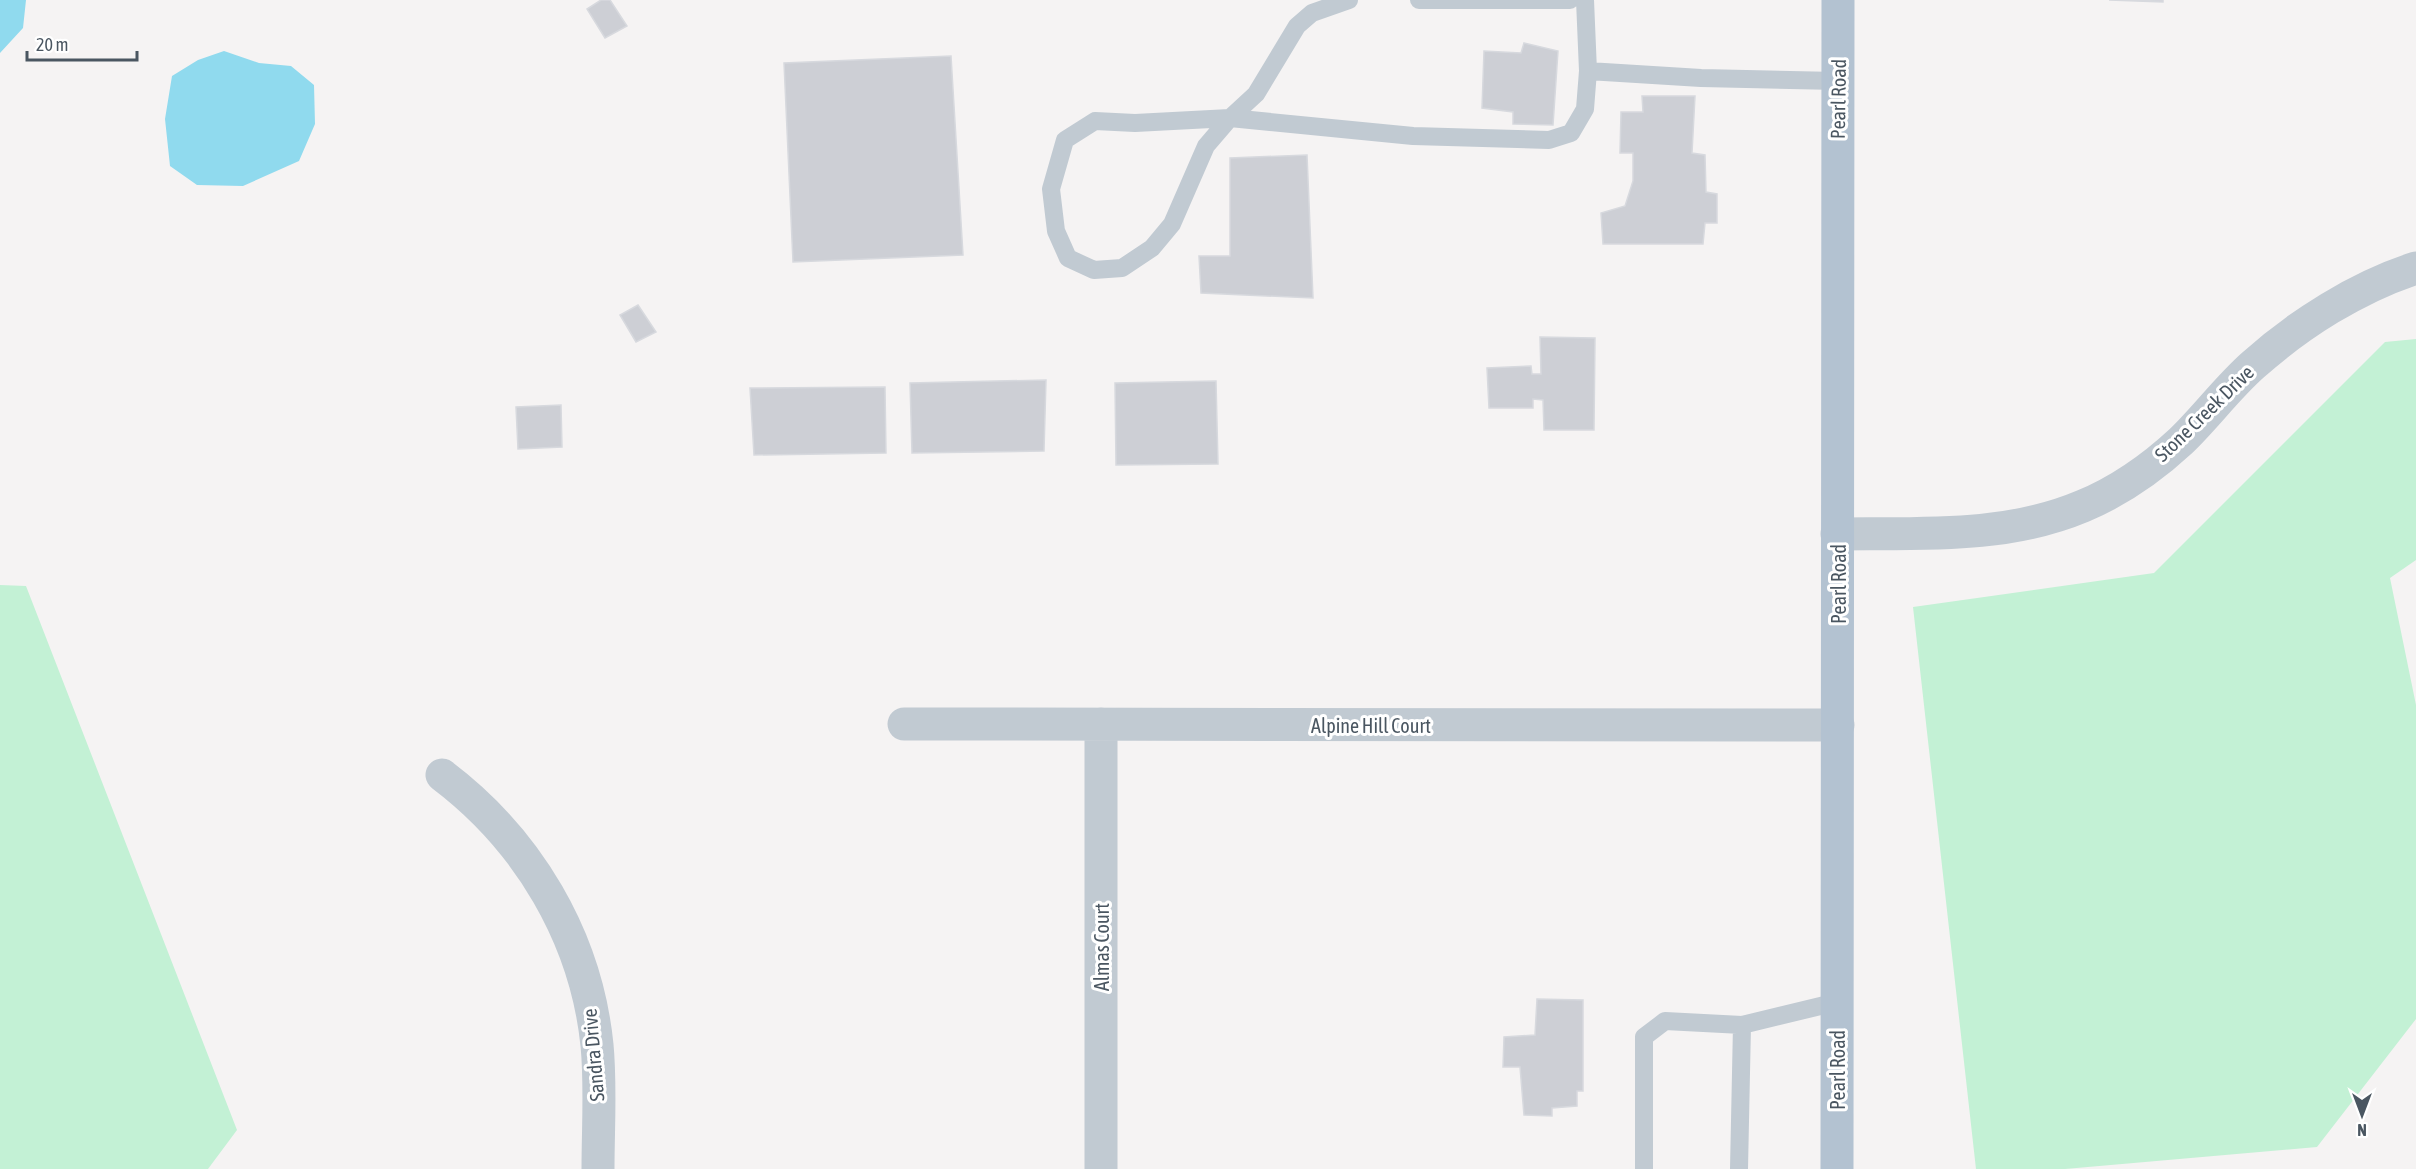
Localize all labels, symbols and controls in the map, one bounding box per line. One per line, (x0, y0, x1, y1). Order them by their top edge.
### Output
scale bar (27, 24, 136, 62)
text: 20 m (36, 34, 68, 55)
street label: Pearl Road (1826, 59, 1850, 139)
street label: Stone Creek Drive (2150, 360, 2258, 466)
street label: Pearl Road (1827, 544, 1850, 624)
street label: Alpine Hill Court (1311, 714, 1431, 737)
street label: Almas Court (1090, 903, 1113, 991)
street label: Sandra Drive (577, 1008, 609, 1102)
street label: Pearl Road (1826, 1030, 1849, 1110)
north arrow (2332, 1085, 2392, 1145)
text: N (2357, 1121, 2367, 1139)

